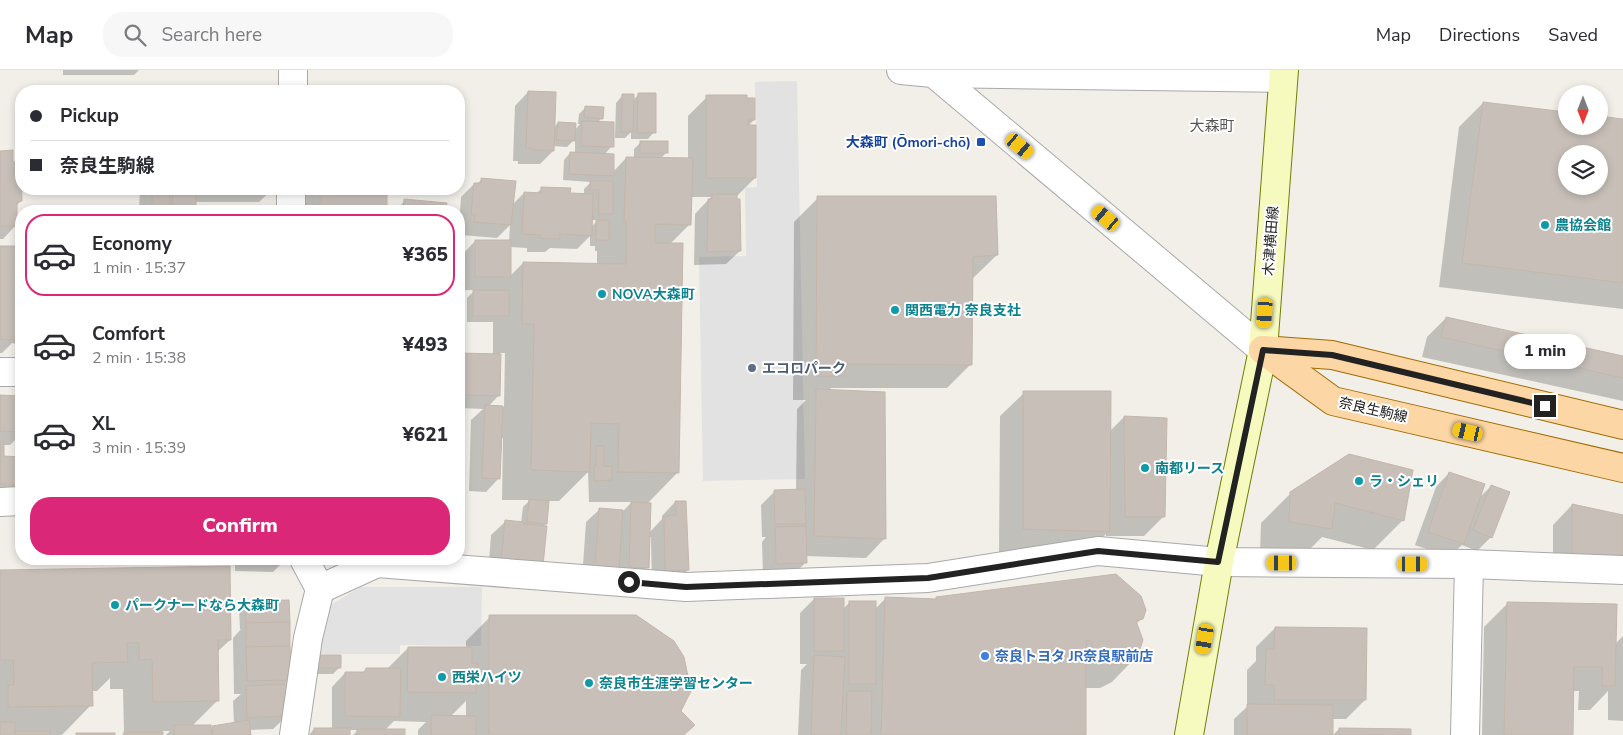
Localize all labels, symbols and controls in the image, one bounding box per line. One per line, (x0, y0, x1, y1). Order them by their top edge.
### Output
search box (103, 12, 453, 57)
text: Map (25, 19, 73, 51)
icon: search (121, 21, 149, 49)
text: Search here (161, 22, 262, 48)
text: Map (1376, 23, 1411, 47)
text: Directions (1439, 23, 1520, 47)
text: Saved (1548, 23, 1598, 47)
north arrow (1558, 85, 1608, 135)
map controls (1558, 85, 1608, 195)
text: Pickup (60, 103, 119, 129)
district label: 大森町 (1189, 116, 1235, 136)
car (1003, 131, 1036, 161)
place label: 大森町 (Ōmori-chō) (846, 133, 971, 152)
marker: 大森町 (Ōmori-chō) (975, 136, 987, 148)
button: layers (1558, 145, 1608, 195)
text: 奈良生駒線 (60, 153, 155, 179)
car (1089, 203, 1122, 233)
street label: 木津横田線 (1259, 205, 1283, 277)
place label: 農協会館 (1555, 216, 1611, 235)
marker: 農協会館 (1539, 219, 1551, 231)
text: Economy (92, 231, 172, 257)
icon: car (32, 233, 77, 278)
text: ¥365 (402, 242, 448, 268)
text: 1 min · 15:37 (92, 257, 186, 279)
place label: NOVA大森町 (612, 285, 695, 304)
marker: NOVA大森町 (596, 288, 608, 300)
car (1256, 298, 1273, 328)
place label: 関西電力 奈良支社 (905, 301, 1021, 320)
marker: 関西電力 奈良支社 (889, 304, 901, 316)
text: Comfort (92, 321, 165, 347)
icon: car (32, 323, 77, 368)
text: ¥493 (402, 332, 448, 358)
callout: 1 min (1504, 334, 1586, 368)
text: 1 min (1524, 340, 1566, 362)
text: 2 min · 15:38 (92, 347, 186, 369)
place label: エコロパーク (762, 359, 846, 378)
marker: エコロパーク (746, 362, 758, 374)
street label: 奈良生駒線 (1337, 393, 1409, 427)
route end (1534, 395, 1556, 417)
text: XL (92, 411, 115, 437)
icon: car (32, 413, 77, 458)
car (1451, 421, 1484, 443)
text: ¥621 (402, 422, 448, 448)
text: 3 min · 15:39 (92, 437, 186, 459)
place label: 南都リース (1155, 459, 1224, 478)
marker: 南都リース (1139, 462, 1151, 474)
place label: ラ・シェリ (1369, 472, 1439, 491)
marker: ラ・シェリ (1353, 475, 1365, 487)
button: Confirm (30, 497, 450, 555)
car (1267, 556, 1297, 571)
car (1398, 557, 1428, 572)
route start (618, 571, 640, 593)
place label: パークナードなら大森町 (125, 596, 279, 615)
marker: パークナードなら大森町 (109, 599, 121, 611)
car (1195, 623, 1214, 655)
place label: 奈良トヨタ JR奈良駅前店 (995, 647, 1153, 666)
marker: 奈良トヨタ JR奈良駅前店 (979, 650, 991, 662)
place label: 西栄ハイツ (452, 668, 522, 687)
marker: 西栄ハイツ (436, 671, 448, 683)
place label: 奈良市生涯学習センター (599, 674, 753, 693)
marker: 奈良市生涯学習センター (583, 677, 595, 689)

